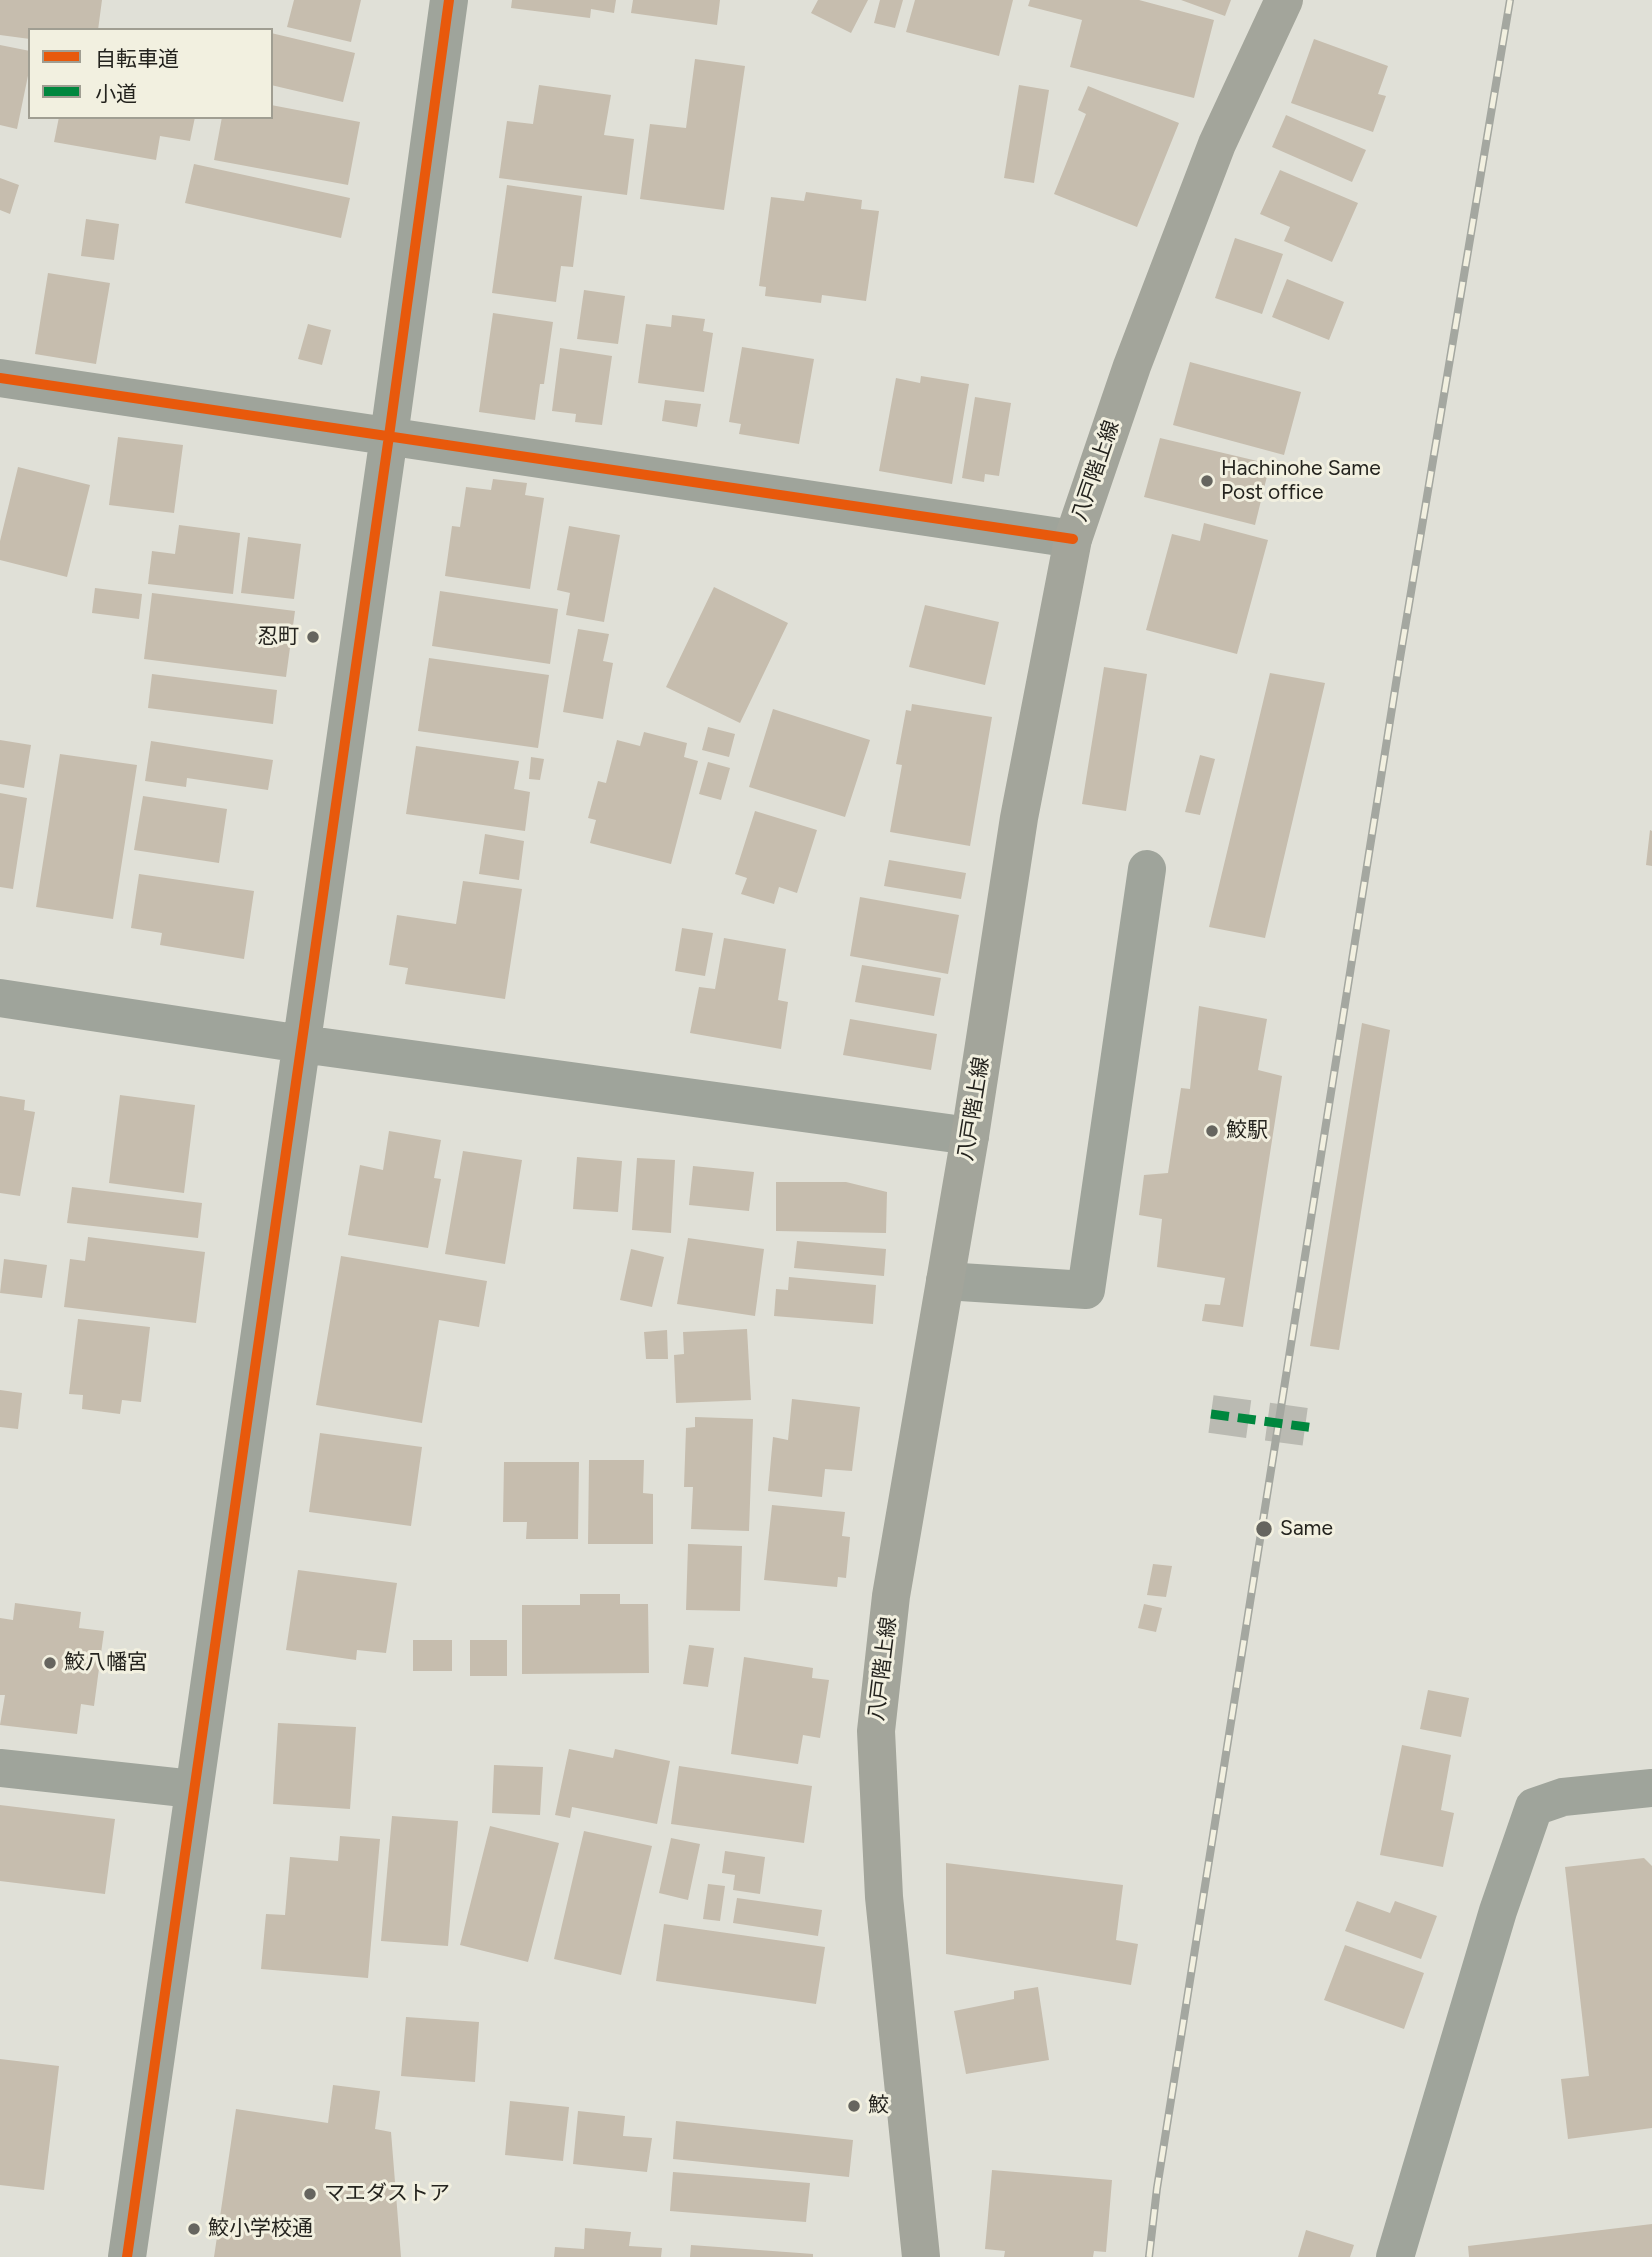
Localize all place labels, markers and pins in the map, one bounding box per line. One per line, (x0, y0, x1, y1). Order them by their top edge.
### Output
place label: Hachinohe Same Post office (1221, 456, 1381, 506)
marker: Hachinohe Same Post office (1199, 473, 1215, 489)
place label: 忍町 (257, 624, 299, 650)
marker: 忍町 (305, 629, 321, 645)
place label: 鮫駅 (1226, 1118, 1268, 1144)
marker: 鮫駅 (1204, 1123, 1220, 1139)
place label: Same (1280, 1516, 1333, 1542)
marker: Same (1254, 1519, 1274, 1539)
place label: 鮫八幡宮 (64, 1650, 148, 1676)
marker: 鮫八幡宮 (42, 1655, 58, 1671)
place label: 鮫 (868, 2093, 889, 2119)
marker: 鮫 (846, 2098, 862, 2114)
place label: マエダストア (324, 2181, 450, 2207)
marker: マエダストア (302, 2186, 318, 2202)
place label: 鮫小学校通 (208, 2216, 313, 2242)
marker: 鮫小学校通 (186, 2221, 202, 2237)

